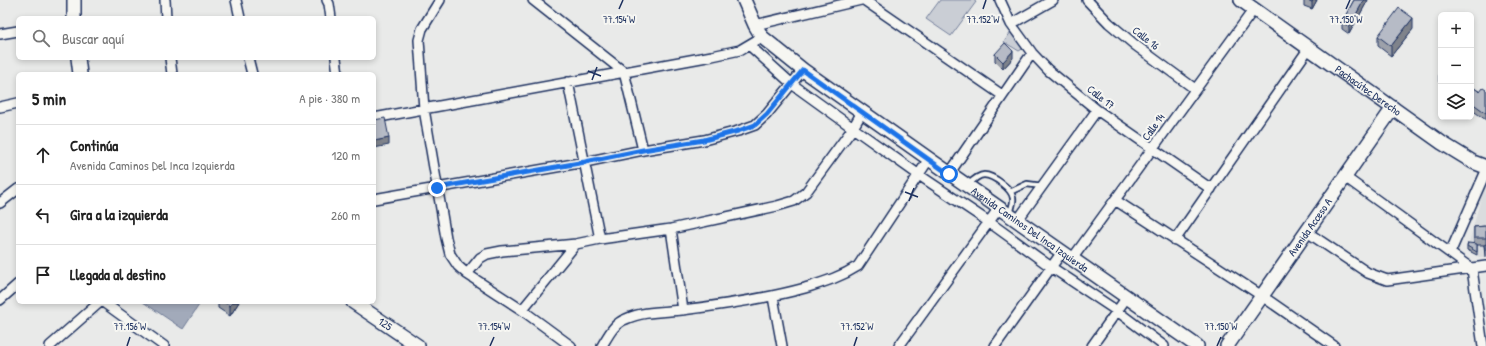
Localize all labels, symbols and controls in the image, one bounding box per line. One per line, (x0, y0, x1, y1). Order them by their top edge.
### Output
map controls (1438, 12, 1474, 120)
button: + (1438, 12, 1474, 48)
text: 77.154°W (603, 13, 636, 26)
text: 77.152°W (966, 13, 1000, 26)
text: 77.150°W (1330, 13, 1363, 26)
search box (16, 16, 376, 60)
street label: Calle 16 (1130, 23, 1163, 53)
icon: search (30, 27, 52, 49)
text: Buscar aquí (62, 28, 125, 49)
button: − (1438, 48, 1474, 84)
street label: Pachacútec Derecho (1332, 62, 1404, 119)
street label: Calle 17 (1084, 82, 1118, 112)
button: layers (1438, 84, 1474, 120)
text: 5 min (32, 87, 66, 110)
text: A pie · 380 m (299, 89, 360, 107)
street label: Calle 14 (1138, 111, 1168, 143)
text: Continúa (70, 135, 118, 156)
icon: ahead (32, 144, 54, 166)
text: 120 m (332, 146, 360, 164)
text: Avenida Caminos Del Inca Izquierda (70, 156, 235, 174)
route start (940, 165, 958, 183)
route end (428, 179, 446, 197)
street label: Avenida Caminos Del Inca Izquierda (969, 184, 1092, 275)
street label: Avenida Acceso A (1285, 195, 1335, 259)
icon: left (32, 204, 54, 226)
text: Gira a la izquierda (70, 204, 168, 225)
text: 260 m (331, 206, 360, 224)
icon: arrive (32, 264, 54, 286)
text: Llegada al destino (70, 264, 166, 285)
street label: 125 (376, 314, 395, 334)
text: 77.156°W (114, 320, 147, 333)
text: 77.154°W (478, 320, 511, 333)
text: 77.152°W (840, 320, 874, 333)
text: 77.150°W (1205, 320, 1238, 333)

